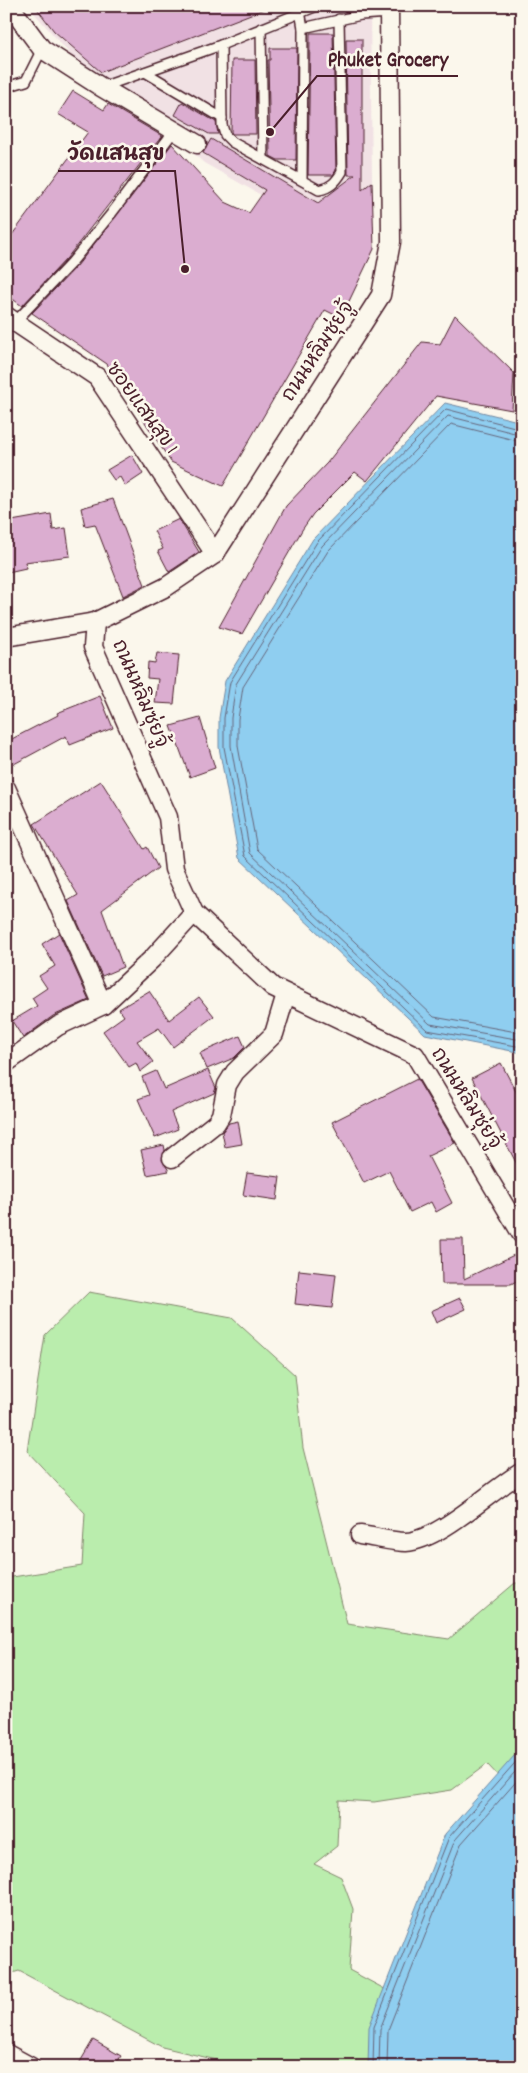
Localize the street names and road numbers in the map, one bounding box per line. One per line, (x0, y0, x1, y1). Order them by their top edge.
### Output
street label: ถนนหลิมซุ่ยจู้ (274, 295, 362, 408)
street label: ซอยแสนสุข 1 (98, 357, 184, 461)
street label: ถนนหลิมซุ่ยจู้ (104, 635, 176, 752)
street label: ถนนหลิมซุ่ยจู้ (423, 1042, 509, 1155)

